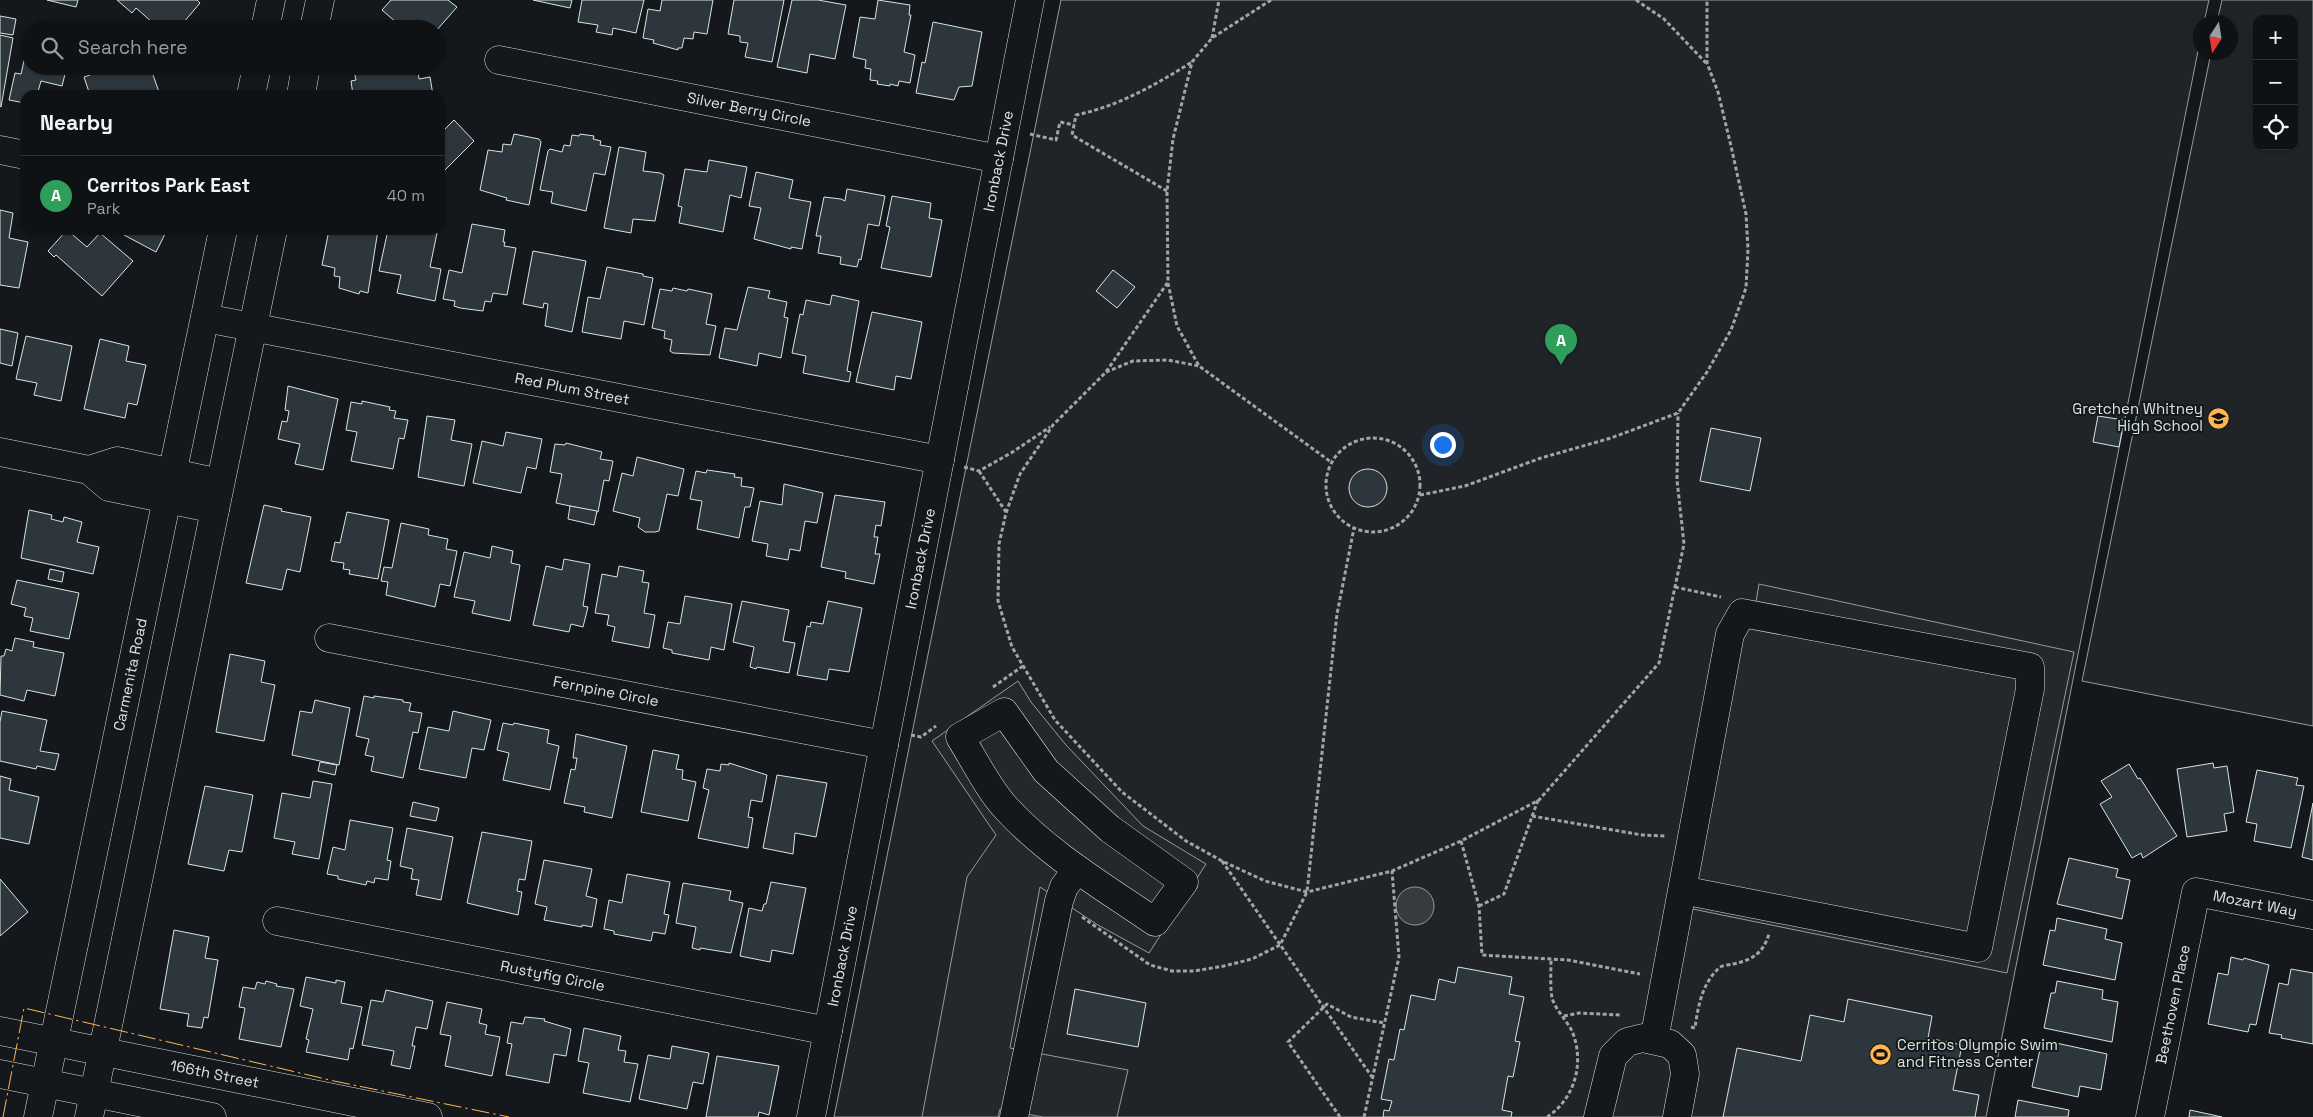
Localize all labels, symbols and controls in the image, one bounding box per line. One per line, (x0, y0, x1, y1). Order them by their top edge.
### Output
north arrow (2193, 15, 2238, 60)
map controls (2253, 15, 2298, 150)
button: + (2253, 15, 2298, 60)
search box (20, 20, 445, 75)
icon: search (38, 34, 66, 62)
text: Search here (78, 35, 188, 60)
button: − (2253, 60, 2298, 105)
street label: Silver Berry Circle (685, 87, 813, 131)
button: locate (2253, 105, 2298, 150)
text: Nearby (40, 109, 113, 136)
street label: Ironback Drive (979, 109, 1017, 213)
text: Cerritos Park East (87, 173, 250, 198)
text: A (51, 185, 61, 206)
text: 40 m (387, 185, 425, 206)
text: Park (87, 198, 120, 219)
pin: A (1545, 324, 1577, 365)
street label: Red Plum Street (513, 368, 631, 409)
place label: Gretchen Whitney High School (2072, 399, 2203, 435)
school or university icon: Gretchen Whitney High School (2207, 406, 2231, 430)
your location (1430, 432, 1456, 458)
street label: Ironback Drive (901, 506, 939, 611)
street label: Carmenita Road (109, 616, 151, 733)
street label: Fernpine Circle (551, 671, 661, 710)
street label: Mozart Way (2212, 886, 2299, 921)
street label: Ironback Drive (823, 904, 861, 1008)
street label: Beethoven Place (2151, 943, 2194, 1066)
street label: Rustyfig Circle (499, 956, 607, 995)
place label: Cerritos Olympic Swim and Fitness Center (1897, 1035, 2058, 1071)
sports icon: Cerritos Olympic Swim and Fitness Center (1869, 1042, 1893, 1066)
street label: 166th Street (169, 1055, 261, 1092)

